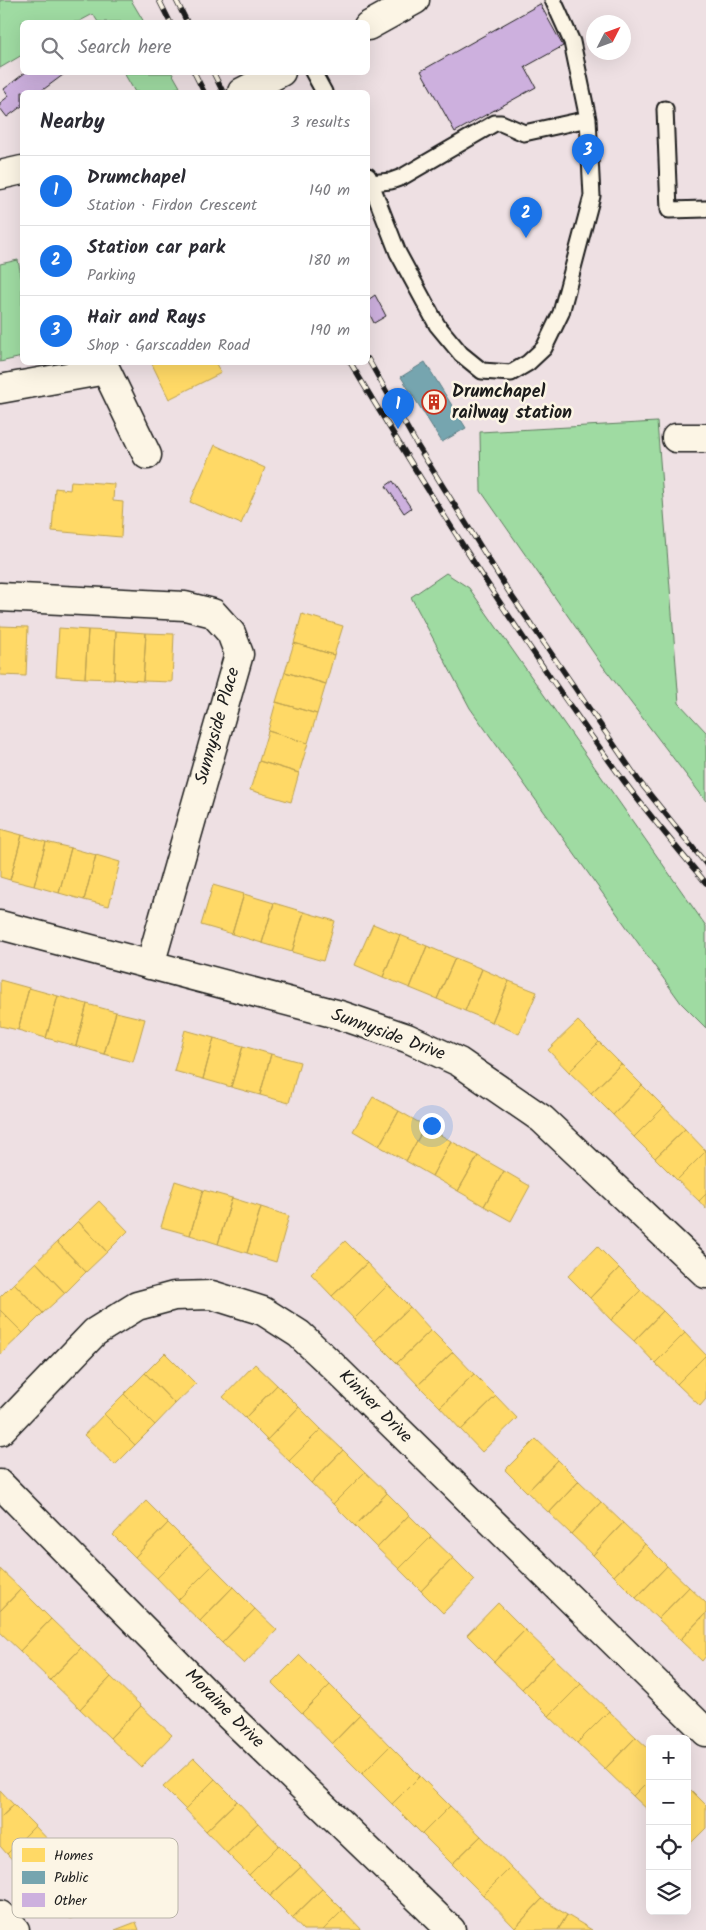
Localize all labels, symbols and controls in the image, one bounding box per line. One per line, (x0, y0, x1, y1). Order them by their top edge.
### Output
north arrow (586, 15, 631, 60)
search box (20, 20, 370, 75)
text: Search here (78, 33, 172, 63)
icon: search (38, 34, 66, 62)
text: Nearby (40, 106, 105, 139)
text: 3 results (291, 110, 350, 135)
pin: 3 (572, 134, 604, 175)
text: Drumchapel (87, 163, 186, 193)
text: 1 (54, 178, 58, 203)
text: 140 m (309, 178, 350, 203)
text: Station · Firdon Crescent (87, 193, 257, 218)
pin: 2 (510, 197, 542, 238)
text: Station car park (87, 233, 225, 263)
text: 2 (51, 248, 61, 273)
text: 180 m (308, 248, 350, 273)
text: Parking (87, 263, 136, 288)
text: Hair and Rays (87, 303, 206, 333)
text: 3 (52, 318, 60, 343)
text: 190 m (310, 318, 350, 343)
text: Shop · Garscadden Road (87, 333, 250, 358)
place label: Drumchapel railway station (452, 378, 572, 428)
pin: 1 (382, 388, 414, 429)
building icon: Drumchapel railway station (421, 389, 447, 415)
street label: Sunnyside Place (187, 664, 249, 788)
street label: Sunnyside Drive (327, 1001, 449, 1069)
your location (419, 1113, 445, 1139)
street label: Kiniver Drive (331, 1363, 419, 1451)
street label: Moraine Drive (177, 1662, 271, 1756)
map controls (646, 1735, 691, 1915)
button: + (646, 1735, 691, 1780)
button: − (646, 1780, 691, 1825)
button: locate (646, 1825, 691, 1870)
legend (12, 1838, 178, 1918)
text: Homes (54, 1845, 93, 1867)
text: Public (54, 1867, 89, 1889)
button: layers (646, 1870, 691, 1915)
text: Other (54, 1890, 88, 1912)

